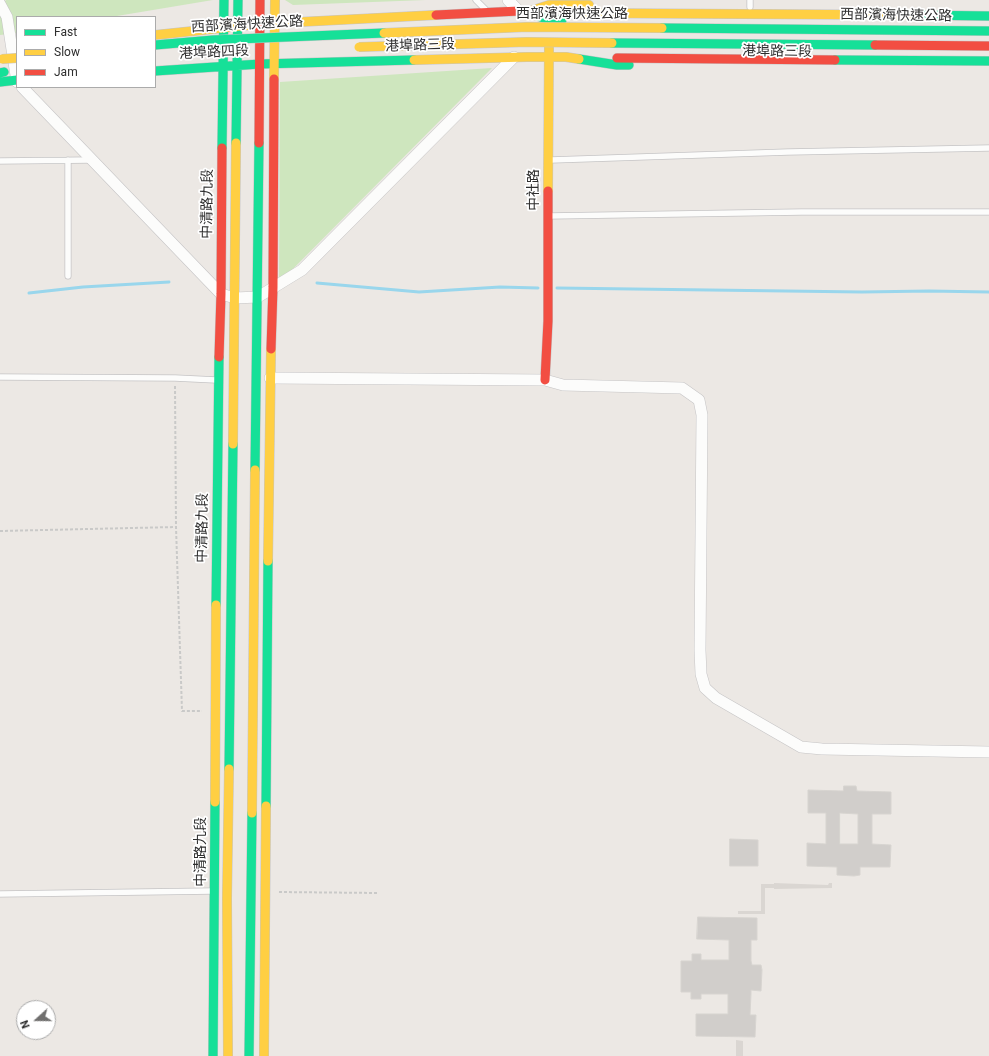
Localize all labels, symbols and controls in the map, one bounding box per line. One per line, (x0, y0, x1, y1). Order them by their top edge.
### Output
street label: 西部濱海快速公路 (516, 6, 628, 22)
street label: 西部濱海快速公路 (840, 7, 952, 25)
street label: 西部濱海快速公路 (191, 14, 303, 36)
legend (16, 16, 156, 88)
text: Fast (54, 25, 77, 39)
street label: 港埠路三段 (385, 36, 455, 56)
street label: 港埠路四段 (179, 43, 249, 63)
street label: 港埠路三段 (742, 43, 812, 61)
text: Slow (54, 45, 80, 59)
text: Jam (54, 65, 78, 79)
street label: 中清路九段 (199, 169, 217, 239)
street label: 中社路 (526, 169, 542, 211)
street label: 中清路九段 (194, 493, 212, 563)
street label: 中清路九段 (193, 817, 209, 887)
north arrow (16, 1000, 56, 1040)
text: N (18, 1018, 33, 1030)

